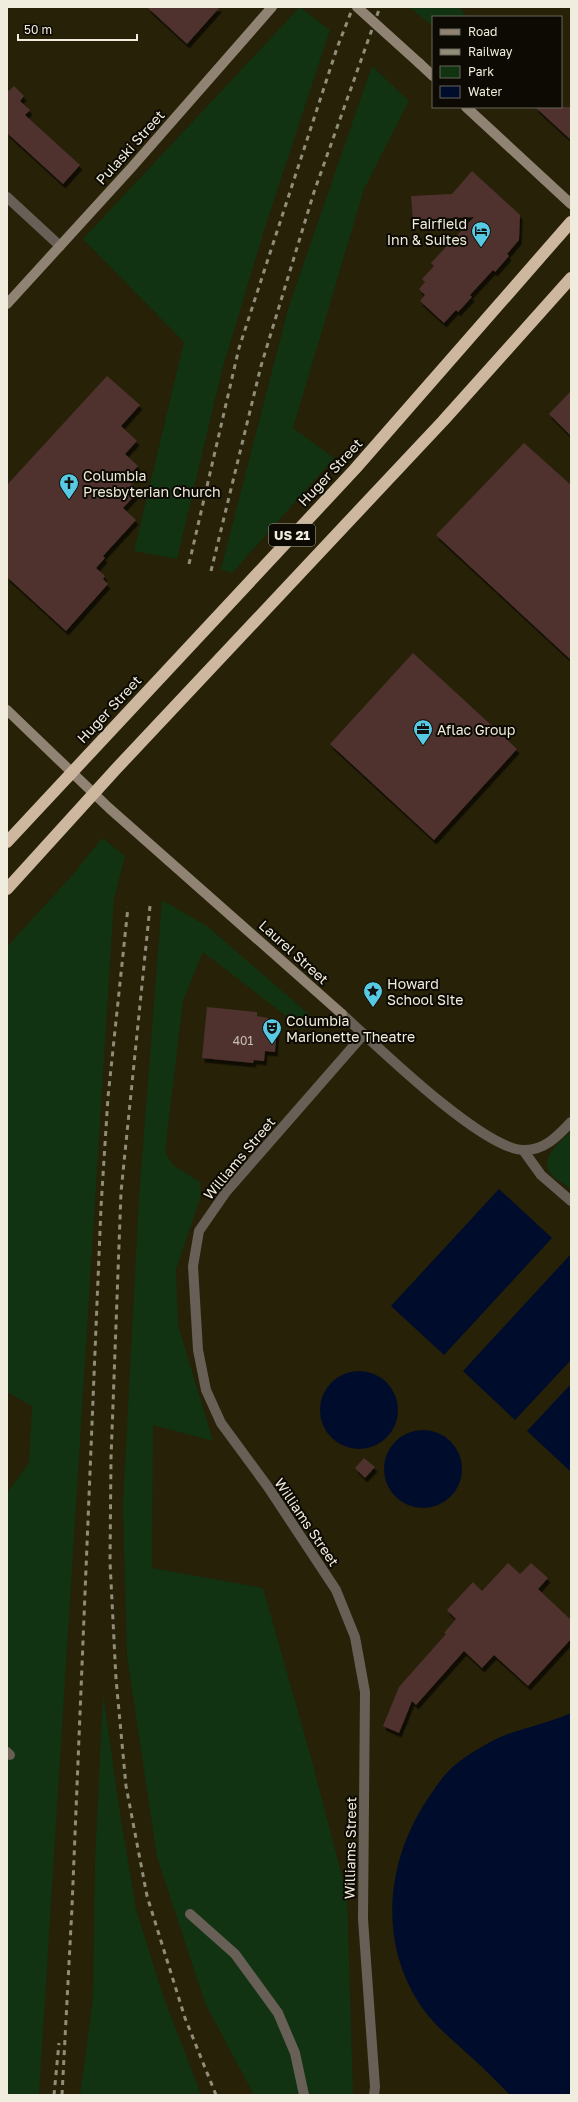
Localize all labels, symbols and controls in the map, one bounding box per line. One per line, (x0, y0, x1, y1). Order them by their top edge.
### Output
scale bar (18, 16, 137, 42)
legend (432, 16, 562, 108)
text: 50 m (24, 22, 52, 37)
text: Road (468, 24, 497, 39)
text: Railway (468, 44, 513, 59)
text: Park (468, 64, 494, 79)
text: Water (468, 84, 502, 99)
street label: Pulaski Street (92, 106, 168, 188)
place label: Fairfield Inn & Suites (387, 215, 467, 248)
hotel icon: Fairfield Inn & Suites (470, 220, 492, 248)
street label: Huger Street (294, 435, 366, 509)
place label: Columbia Presbyterian Church (83, 467, 221, 500)
church icon: Columbia Presbyterian Church (58, 472, 80, 500)
road number: US 21 (269, 524, 315, 546)
street label: Huger Street (73, 672, 145, 746)
office icon: Aflac Group (412, 718, 434, 746)
place label: Aflac Group (437, 721, 515, 738)
street label: Laurel Street (256, 916, 332, 988)
place label: Howard School Site (387, 975, 463, 1008)
place icon: Howard School Site (362, 980, 384, 1008)
place label: Columbia Marionette Theatre (286, 1012, 415, 1045)
theatre icon: Columbia Marionette Theatre (261, 1017, 283, 1045)
house number: 401 (233, 1033, 253, 1048)
street label: Williams Street (200, 1113, 278, 1203)
street label: Williams Street (271, 1475, 343, 1569)
street label: Williams Street (341, 1797, 359, 1899)

